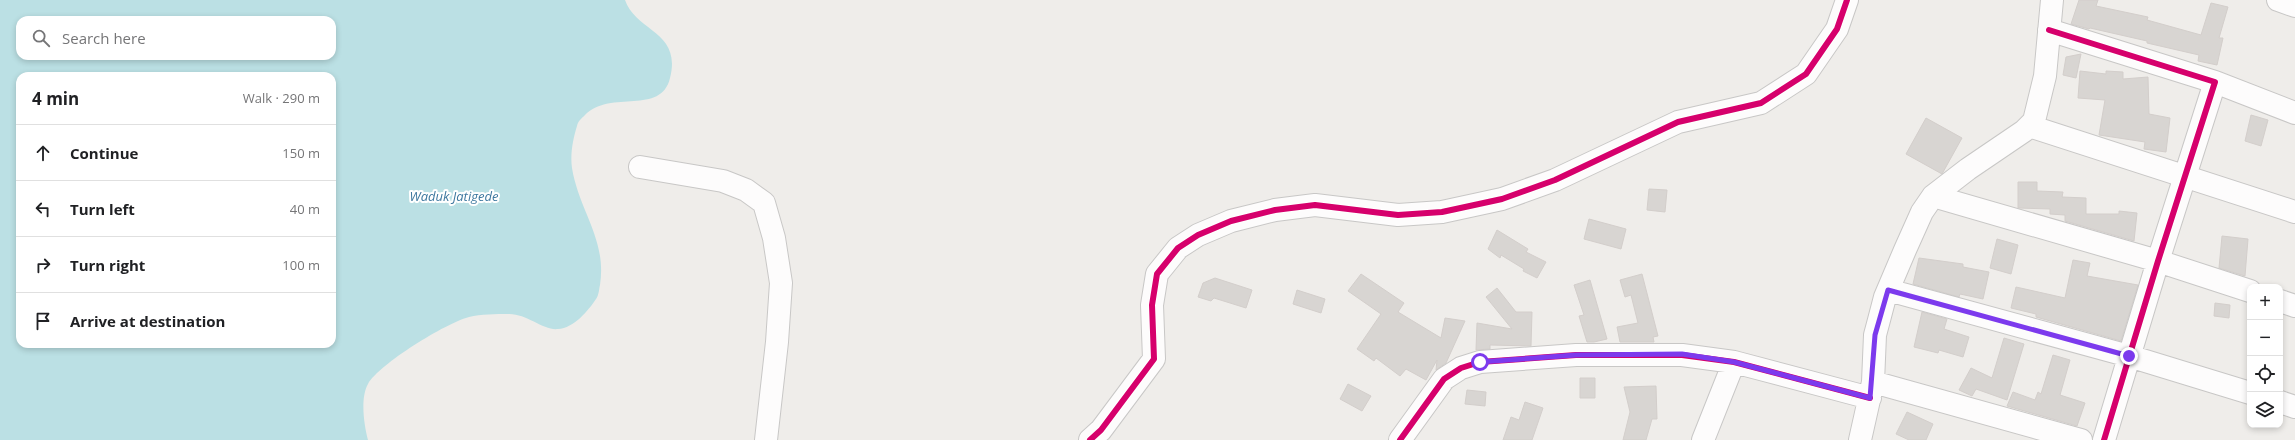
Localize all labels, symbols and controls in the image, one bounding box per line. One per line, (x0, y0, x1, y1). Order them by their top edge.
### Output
search box (16, 16, 336, 60)
icon: search (30, 27, 52, 49)
text: Search here (62, 28, 146, 48)
text: 4 min (32, 87, 79, 110)
text: Walk · 290 m (243, 89, 320, 107)
icon: ahead (32, 142, 54, 164)
text: Continue (70, 143, 138, 163)
text: 150 m (282, 144, 320, 162)
water label: Waduk Jatigede (410, 187, 499, 205)
icon: left (32, 198, 54, 220)
text: Turn left (70, 199, 135, 219)
text: 40 m (290, 200, 320, 218)
icon: right (32, 254, 54, 276)
text: Turn right (70, 255, 145, 275)
text: 100 m (282, 256, 320, 274)
map controls (2247, 284, 2283, 428)
button: + (2247, 284, 2283, 320)
icon: arrive (32, 310, 54, 332)
text: Arrive at destination (70, 311, 225, 331)
button: − (2247, 320, 2283, 356)
route end (2120, 347, 2138, 365)
route start (1471, 353, 1489, 371)
button: locate (2247, 356, 2283, 392)
button: layers (2247, 392, 2283, 428)

